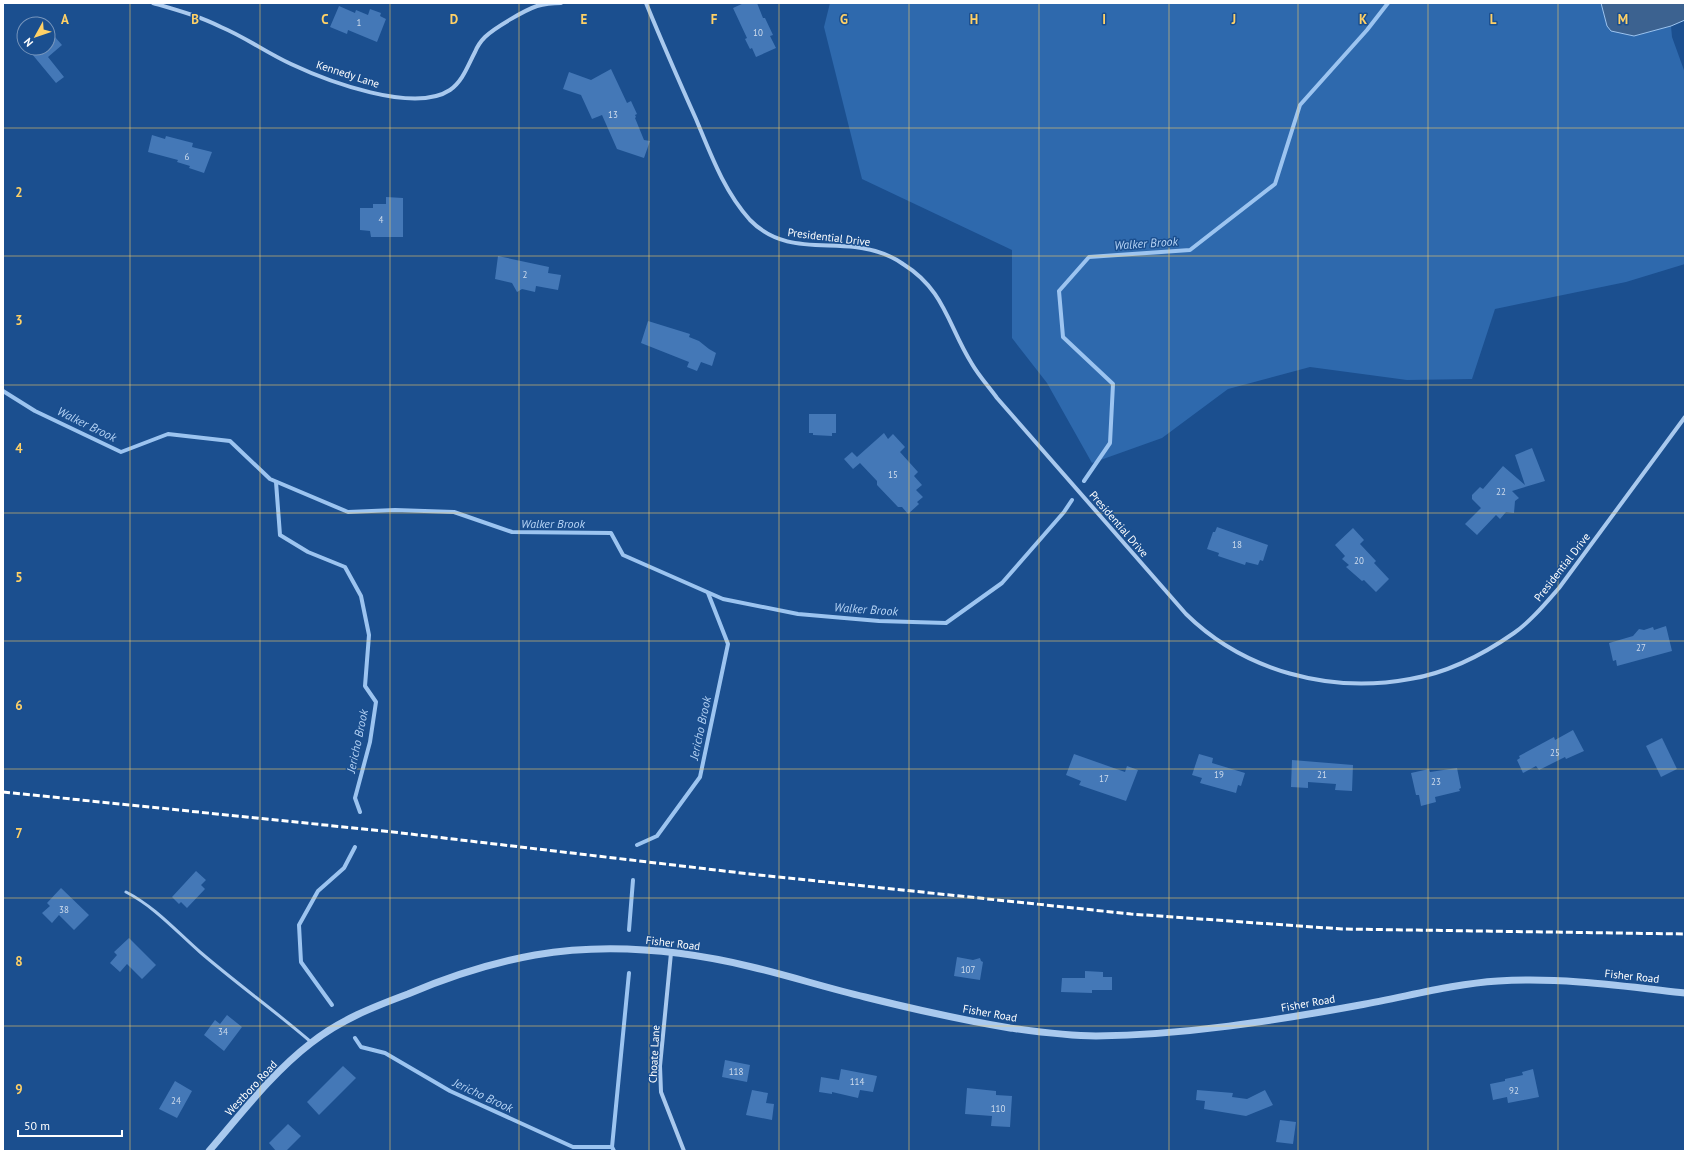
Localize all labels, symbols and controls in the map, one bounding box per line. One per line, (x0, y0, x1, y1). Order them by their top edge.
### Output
text: A (61, 11, 69, 28)
text: B (191, 11, 199, 28)
text: C (321, 11, 329, 28)
text: D (450, 11, 458, 28)
text: E (581, 11, 588, 28)
text: F (711, 11, 718, 28)
text: G (840, 11, 848, 28)
text: H (970, 11, 978, 28)
text: I (1102, 11, 1106, 28)
text: J (1231, 11, 1236, 28)
text: K (1359, 11, 1367, 28)
text: L (1490, 11, 1497, 28)
text: M (1618, 11, 1628, 28)
north arrow (16, 16, 56, 56)
house number: 1 (357, 17, 362, 28)
house number: 10 (753, 27, 763, 38)
text: N (21, 35, 36, 50)
street label: Kennedy Lane (315, 57, 382, 91)
house number: 13 (608, 109, 618, 120)
house number: 6 (185, 151, 190, 162)
text: 2 (15, 184, 23, 201)
house number: 4 (379, 214, 384, 225)
street label: Presidential Drive (787, 225, 872, 249)
water label: Walker Brook (1114, 233, 1179, 253)
house number: 2 (523, 269, 528, 280)
text: 3 (15, 312, 23, 329)
water label: Walker Brook (55, 403, 120, 445)
text: 4 (15, 440, 23, 457)
house number: 15 (888, 469, 898, 480)
house number: 22 (1496, 486, 1506, 497)
street label: Presidential Drive (1086, 488, 1152, 560)
water label: Walker Brook (521, 516, 586, 531)
street label: Presidential Drive (1531, 530, 1593, 604)
house number: 18 (1232, 539, 1242, 550)
house number: 20 (1354, 555, 1364, 566)
text: 5 (15, 569, 23, 586)
water label: Walker Brook (834, 599, 899, 619)
house number: 27 (1636, 642, 1646, 653)
water label: Jericho Brook (686, 694, 714, 762)
text: 6 (15, 697, 23, 714)
water label: Jericho Brook (343, 707, 371, 775)
house number: 25 (1550, 747, 1560, 758)
house number: 19 (1214, 769, 1224, 780)
house number: 21 (1317, 769, 1327, 780)
house number: 17 (1099, 773, 1109, 784)
house number: 23 (1431, 776, 1441, 787)
text: 7 (15, 825, 23, 842)
house number: 38 (59, 904, 69, 915)
street label: Fisher Road (645, 933, 701, 953)
text: 8 (15, 953, 23, 970)
house number: 107 (961, 964, 975, 975)
street label: Fisher Road (1604, 966, 1660, 986)
street label: Fisher Road (1280, 991, 1336, 1015)
street label: Fisher Road (962, 1001, 1018, 1025)
street label: Choate Lane (645, 1024, 663, 1083)
house number: 34 (218, 1026, 228, 1037)
street label: Westboro Road (222, 1057, 280, 1118)
house number: 118 (729, 1066, 743, 1077)
water label: Jericho Brook (450, 1074, 516, 1116)
house number: 114 (850, 1076, 864, 1087)
text: 9 (15, 1081, 23, 1098)
house number: 92 (1509, 1085, 1519, 1096)
house number: 24 (171, 1095, 181, 1106)
house number: 110 (991, 1103, 1005, 1114)
scale bar (18, 1112, 122, 1138)
text: 50 m (24, 1118, 50, 1133)

